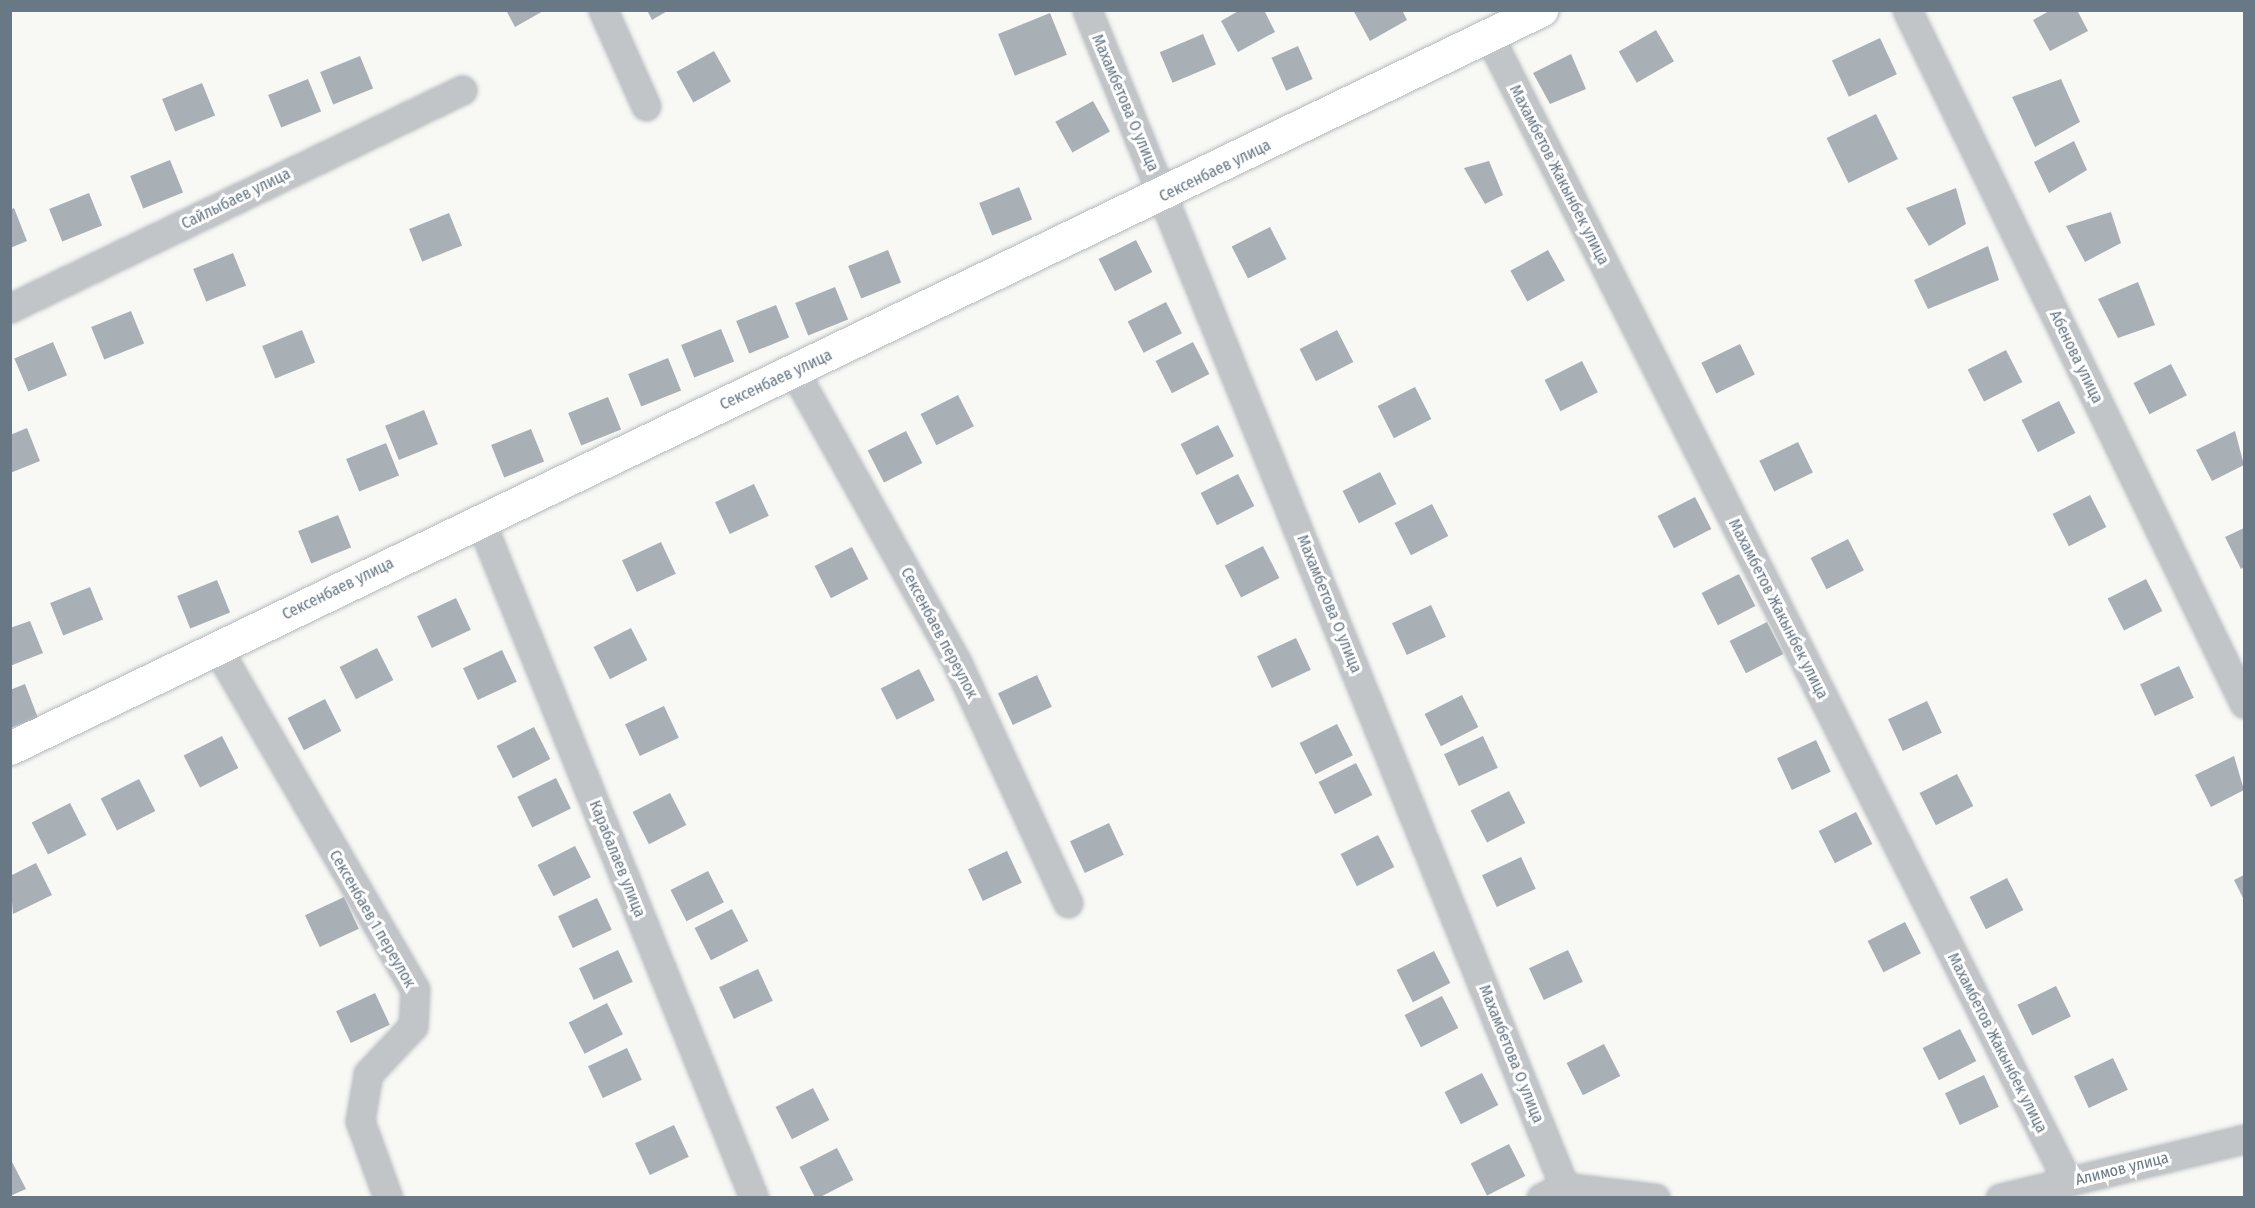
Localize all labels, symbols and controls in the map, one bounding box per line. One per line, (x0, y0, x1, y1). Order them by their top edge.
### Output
street label: Махамбетова О улица (1087, 31, 1163, 175)
street label: Махамбетов Жакынбек улица (1505, 82, 1613, 268)
street label: Сексенбаев улица (1156, 136, 1274, 206)
street label: Сайлыбаев улица (178, 164, 294, 234)
street label: Абенова улица (2045, 307, 2107, 407)
street label: Сексенбаев улица (717, 346, 835, 414)
street label: Махамбетов Жакынбек улица (1724, 516, 1832, 702)
street label: Махамбетова О улица (1293, 532, 1365, 676)
street label: Сексенбаев улица (279, 554, 397, 624)
street label: Сексенбаев переулок (896, 564, 982, 702)
street label: Карабалаев улица (585, 798, 649, 920)
street label: Сексенбаев 1 переулок (325, 847, 419, 991)
street label: Махамбетов Жакынбек улица (1943, 950, 2051, 1136)
street label: Махамбетова О улица (1475, 982, 1547, 1126)
street label: Алимов улица (2073, 1148, 2171, 1190)

